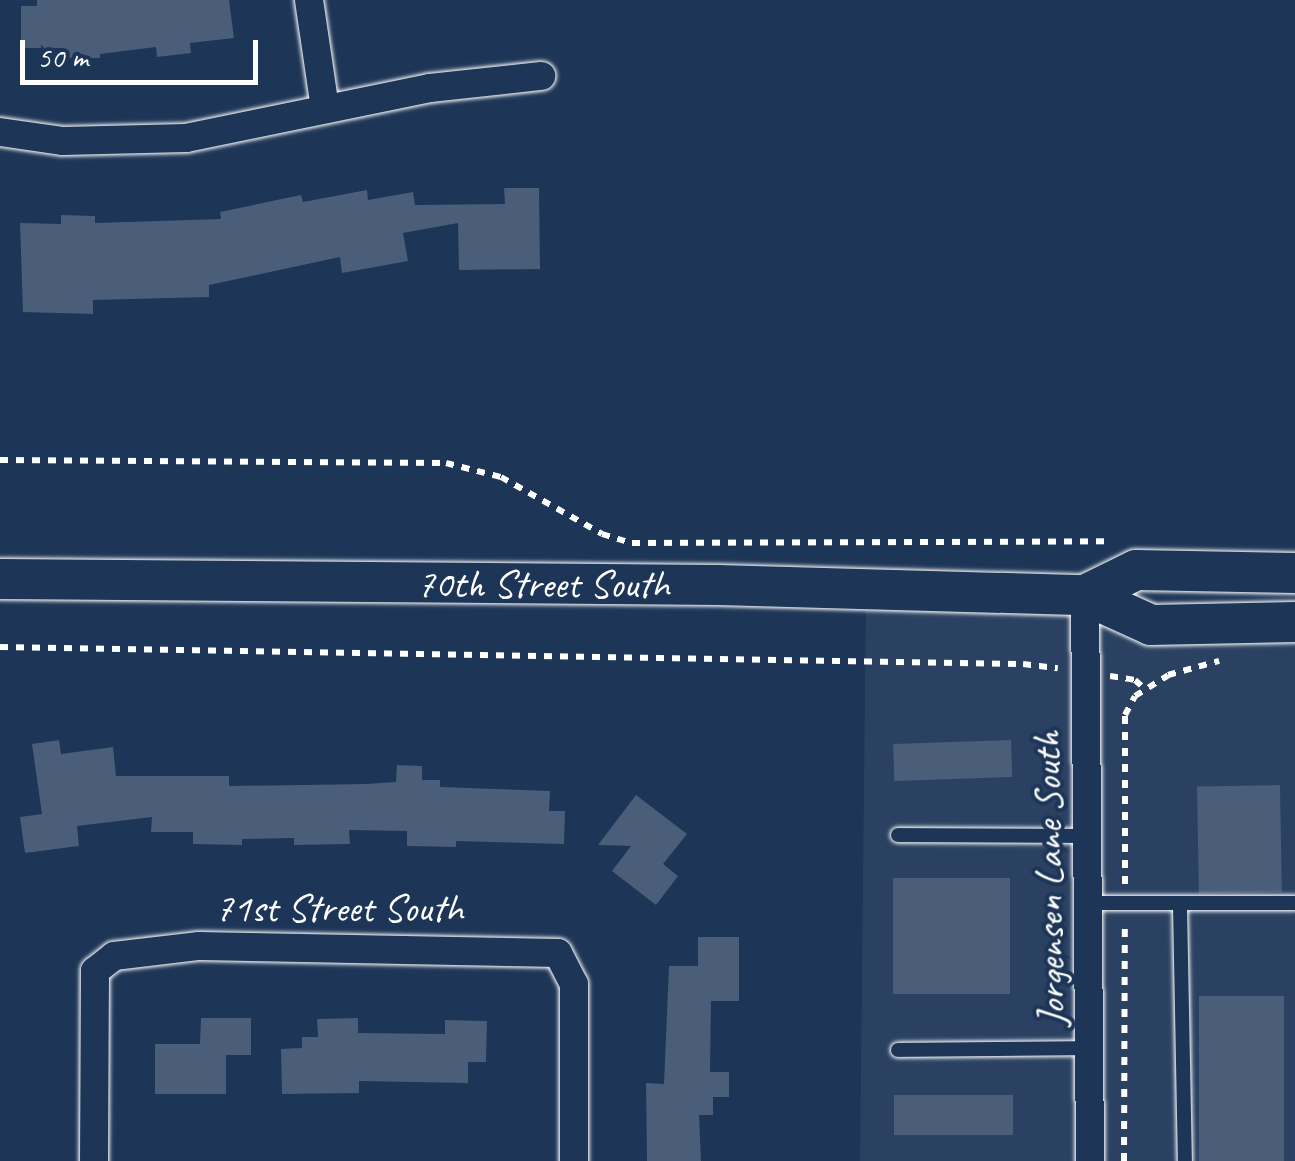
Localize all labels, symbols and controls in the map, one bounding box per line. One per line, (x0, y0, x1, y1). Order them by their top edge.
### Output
scale bar (25, 20, 262, 82)
text: 50 m (37, 38, 88, 76)
street label: 70th Street South (416, 560, 670, 608)
street label: Jorgensen Lane South (1022, 731, 1076, 1027)
street label: 71st Street South (215, 884, 463, 932)

